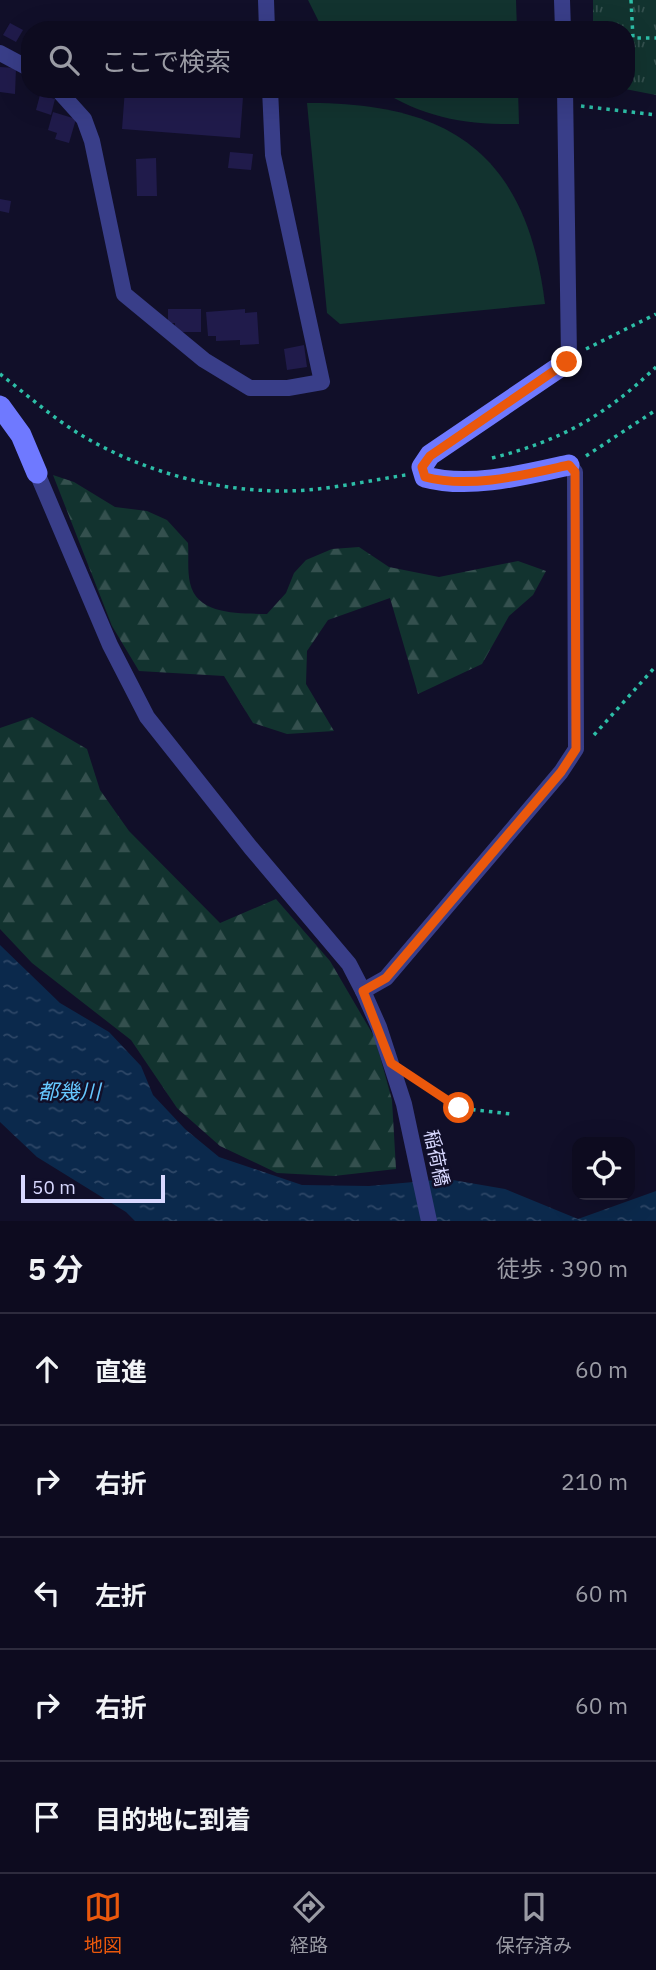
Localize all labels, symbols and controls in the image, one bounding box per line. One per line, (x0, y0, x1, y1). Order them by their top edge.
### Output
search box (21, 21, 635, 98)
icon: search (45, 41, 83, 79)
text: ここで検索 (101, 44, 231, 78)
route end (551, 346, 582, 377)
water label: 都幾川 (38, 1077, 102, 1105)
route start (443, 1092, 474, 1123)
street label: 稲荷橋 (419, 1128, 455, 1188)
map controls (572, 1137, 635, 1200)
button: locate (572, 1137, 635, 1200)
scale bar (21, 1172, 164, 1204)
text: 50 m (32, 1175, 76, 1199)
text: 5 分 (28, 1249, 83, 1288)
text: 徒歩 · 390 m (497, 1253, 628, 1283)
icon: ahead (28, 1350, 66, 1388)
text: 直進 (95, 1354, 147, 1388)
text: 60 m (575, 1354, 628, 1384)
icon: right (28, 1462, 66, 1500)
text: 右折 (95, 1466, 147, 1500)
text: 210 m (561, 1466, 628, 1496)
icon: left (28, 1574, 66, 1612)
text: 左折 (95, 1578, 147, 1612)
text: 60 m (575, 1578, 628, 1608)
icon: right (28, 1686, 66, 1724)
text: 右折 (95, 1690, 147, 1724)
text: 60 m (575, 1690, 628, 1720)
icon: arrive (28, 1798, 66, 1836)
text: 目的地に到着 (95, 1802, 251, 1836)
tab: 地図 (84, 1888, 122, 1957)
tab: 経路 (290, 1888, 328, 1957)
tab: 保存済み (496, 1888, 572, 1957)

